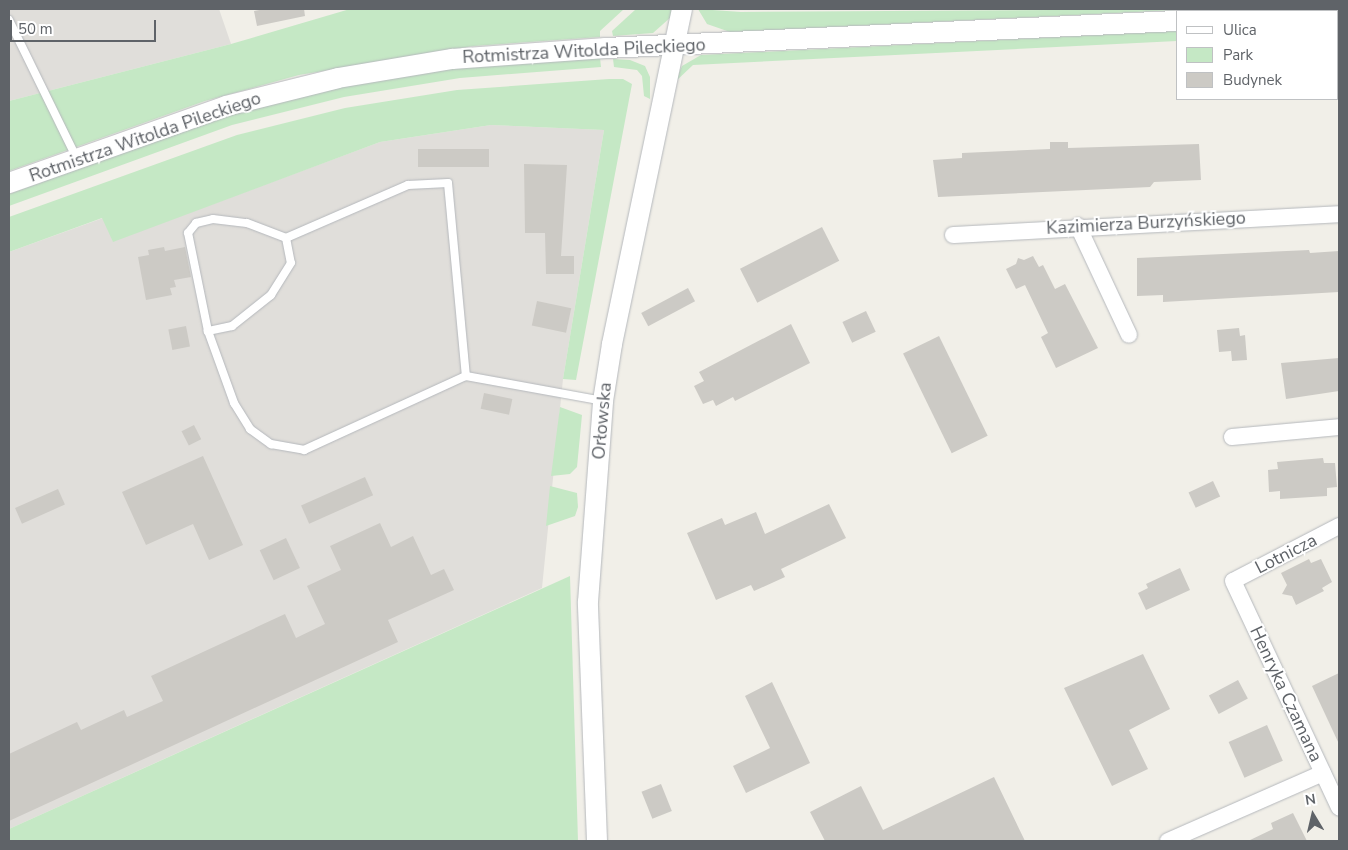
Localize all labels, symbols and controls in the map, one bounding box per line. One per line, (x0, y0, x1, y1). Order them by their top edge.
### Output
scale bar (12, 10, 159, 42)
legend (1176, 10, 1338, 100)
text: 50 m (18, 19, 53, 39)
text: Ulica (1223, 20, 1257, 40)
street label: Rotmistrza Witolda Pileckiego (462, 34, 706, 68)
text: Park (1223, 45, 1253, 65)
text: Budynek (1223, 70, 1282, 90)
street label: Rotmistrza Witolda Pileckiego (26, 87, 264, 187)
street label: Kazimierza Burzyńskiego (1046, 207, 1246, 239)
street label: Orłowska (588, 381, 616, 461)
street label: Lotnicza (1252, 529, 1320, 579)
street label: Henryka Czamana (1245, 623, 1327, 765)
text: N (1304, 789, 1317, 810)
north arrow (1288, 790, 1338, 840)

